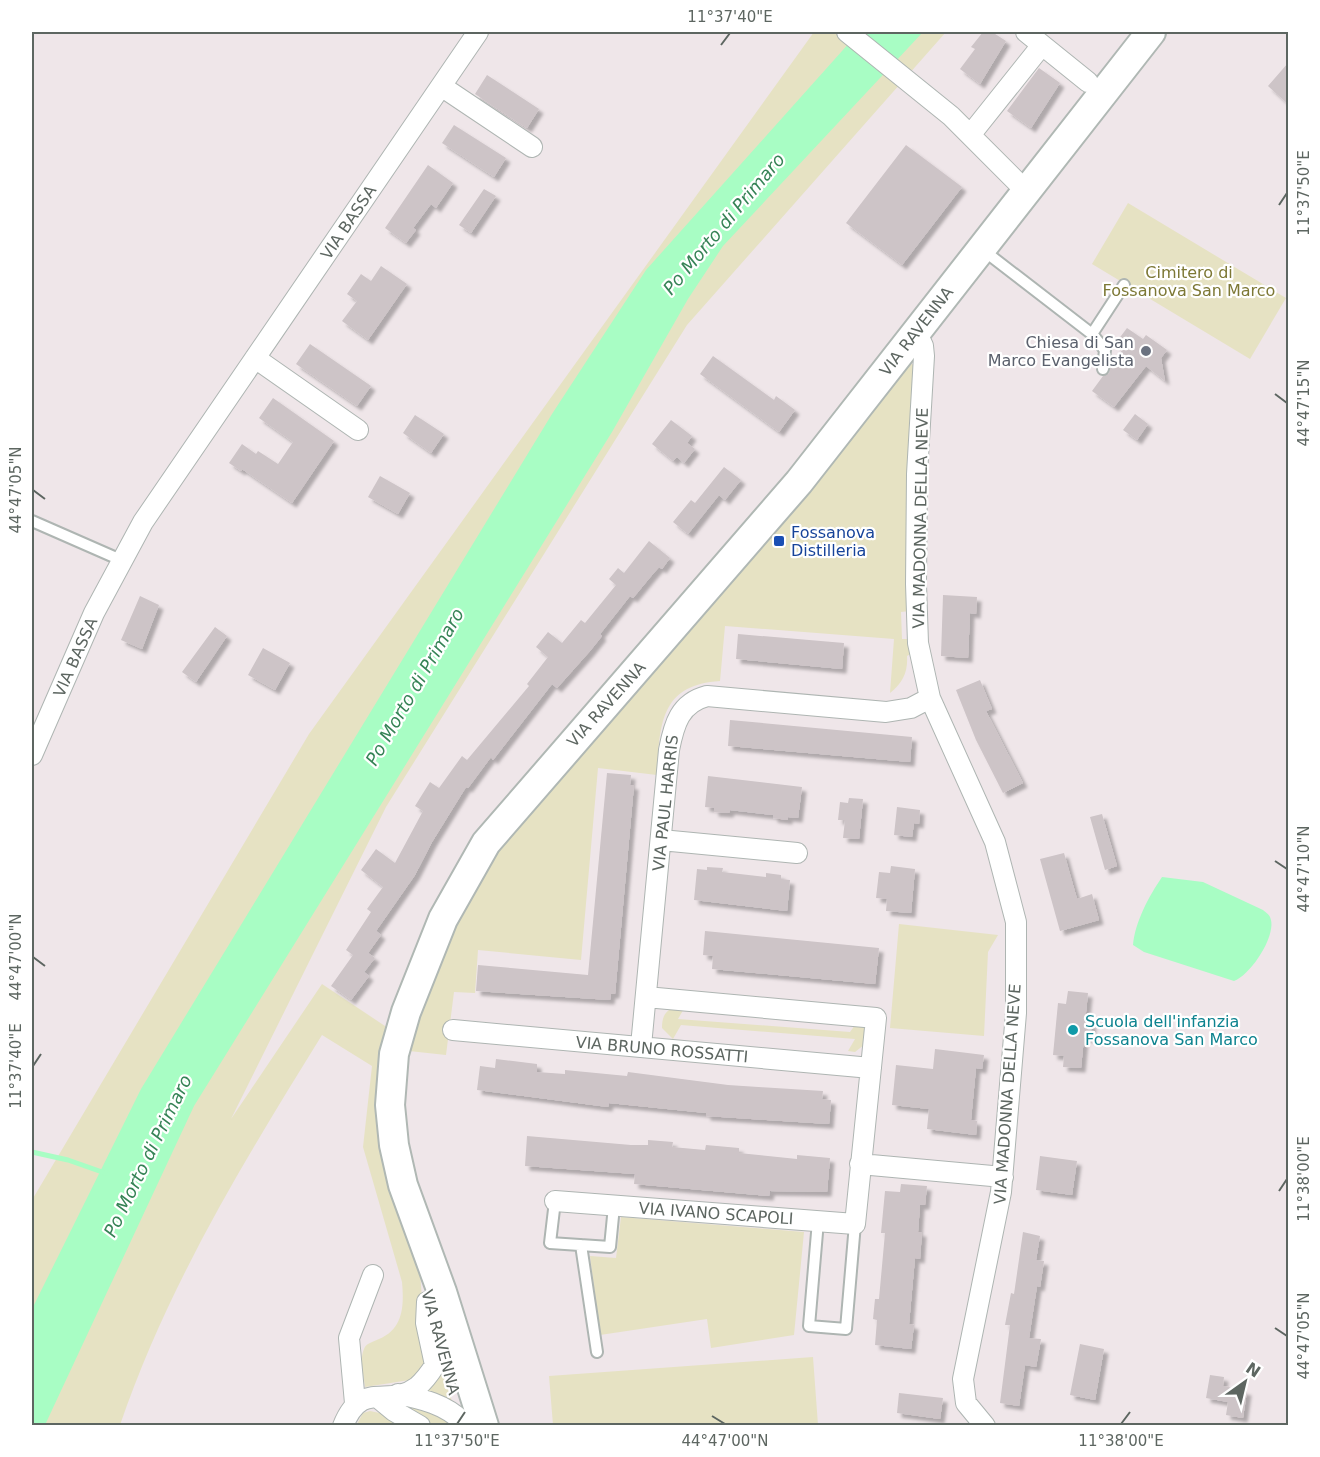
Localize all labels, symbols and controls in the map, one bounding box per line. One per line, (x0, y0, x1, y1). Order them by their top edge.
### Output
text: 11°37'40"E (687, 8, 773, 26)
water label: Po Morto di Primaro (658, 149, 789, 298)
text: 11°37'50"E (1295, 150, 1313, 236)
street label: VIA BASSA (317, 182, 380, 263)
park label: Cimitero di Fossanova San Marco (1103, 263, 1275, 300)
street label: VIA RAVENNA (876, 283, 957, 380)
place label: Chiesa di San Marco Evangelista (988, 333, 1134, 370)
marker: Chiesa di San Marco Evangelista (1139, 344, 1153, 358)
text: 44°47'15"N (1295, 359, 1313, 447)
street label: VIA MADONNA DELLA NEVE (909, 407, 932, 629)
text: 44°47'05"N (7, 446, 25, 534)
place label: Fossanova Distilleria (791, 523, 875, 560)
marker: Fossanova Distilleria (772, 534, 786, 548)
water label: Po Morto di Primaro (361, 605, 468, 769)
street label: VIA BASSA (49, 614, 101, 700)
street label: VIA RAVENNA (563, 658, 650, 751)
street label: VIA PAUL HARRIS (649, 734, 682, 872)
text: 44°47'10"N (1295, 825, 1313, 913)
text: 44°47'00"N (7, 913, 25, 1001)
street label: VIA MADONNA DELLA NEVE (990, 983, 1025, 1205)
place label: Scuola dell'infanzia Fossanova San Marco (1085, 1012, 1258, 1049)
text: 11°37'40"E (7, 1023, 25, 1109)
marker: Scuola dell'infanzia Fossanova San Marco (1066, 1023, 1080, 1037)
street label: VIA BRUNO ROSSATTI (575, 1032, 749, 1067)
water label: Po Morto di Primaro (99, 1071, 196, 1240)
text: 11°38'00"E (1295, 1136, 1313, 1222)
street label: VIA IVANO SCAPOLI (638, 1199, 794, 1228)
street label: VIA RAVENNA (417, 1287, 464, 1397)
text: 44°47'05"N (1295, 1292, 1313, 1380)
north arrow (1215, 1352, 1275, 1412)
text: N (1242, 1358, 1264, 1382)
text: 11°37'50"E (414, 1432, 500, 1450)
text: 44°47'00"N (681, 1432, 769, 1450)
text: 11°38'00"E (1078, 1432, 1164, 1450)

